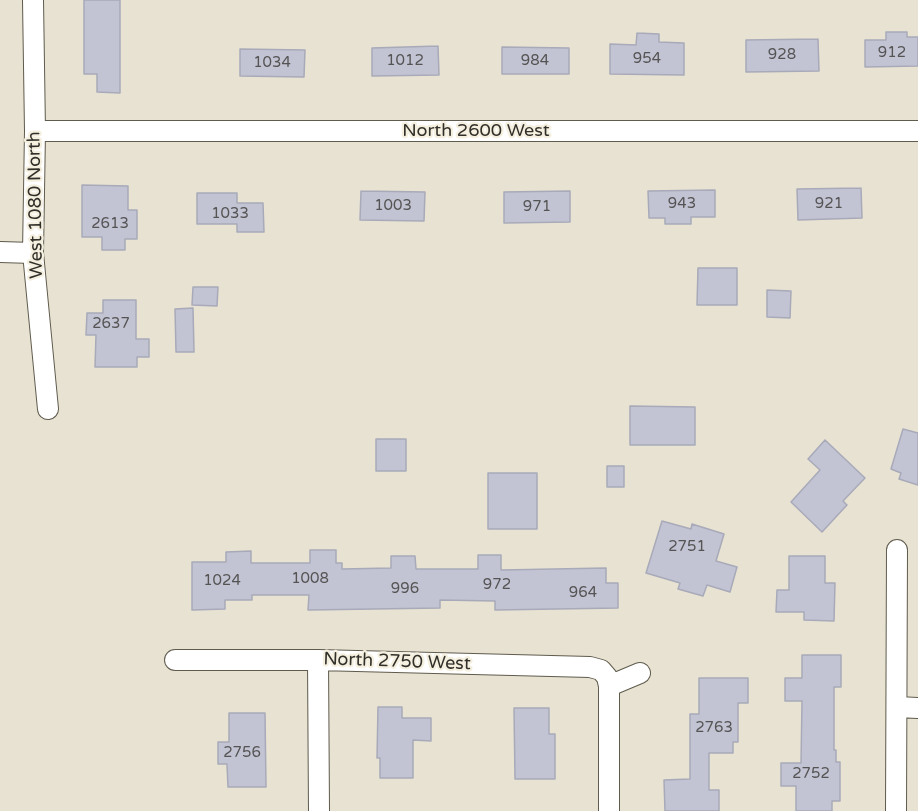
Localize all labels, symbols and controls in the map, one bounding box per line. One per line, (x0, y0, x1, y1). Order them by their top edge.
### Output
house number: 912 (878, 44, 906, 62)
house number: 928 (768, 46, 796, 64)
house number: 954 (633, 50, 661, 68)
house number: 1012 (386, 52, 424, 70)
house number: 984 (521, 52, 549, 70)
house number: 1034 (253, 54, 291, 72)
street label: North 2600 West (402, 120, 550, 142)
street label: West 1080 North (24, 131, 48, 279)
house number: 943 (668, 195, 696, 213)
house number: 921 (815, 195, 843, 213)
house number: 1003 (374, 197, 412, 215)
house number: 971 (523, 198, 551, 216)
house number: 1033 (211, 205, 249, 223)
house number: 2613 (91, 215, 129, 233)
house number: 2637 (92, 315, 130, 333)
house number: 2751 (668, 538, 706, 556)
house number: 1008 (291, 570, 329, 588)
house number: 1024 (203, 572, 241, 590)
house number: 972 (483, 576, 511, 594)
house number: 996 (391, 580, 419, 598)
house number: 964 (569, 584, 597, 602)
street label: North 2750 West (323, 649, 471, 675)
house number: 2763 (695, 719, 733, 737)
house number: 2756 (223, 744, 261, 762)
house number: 2752 (792, 765, 830, 783)

